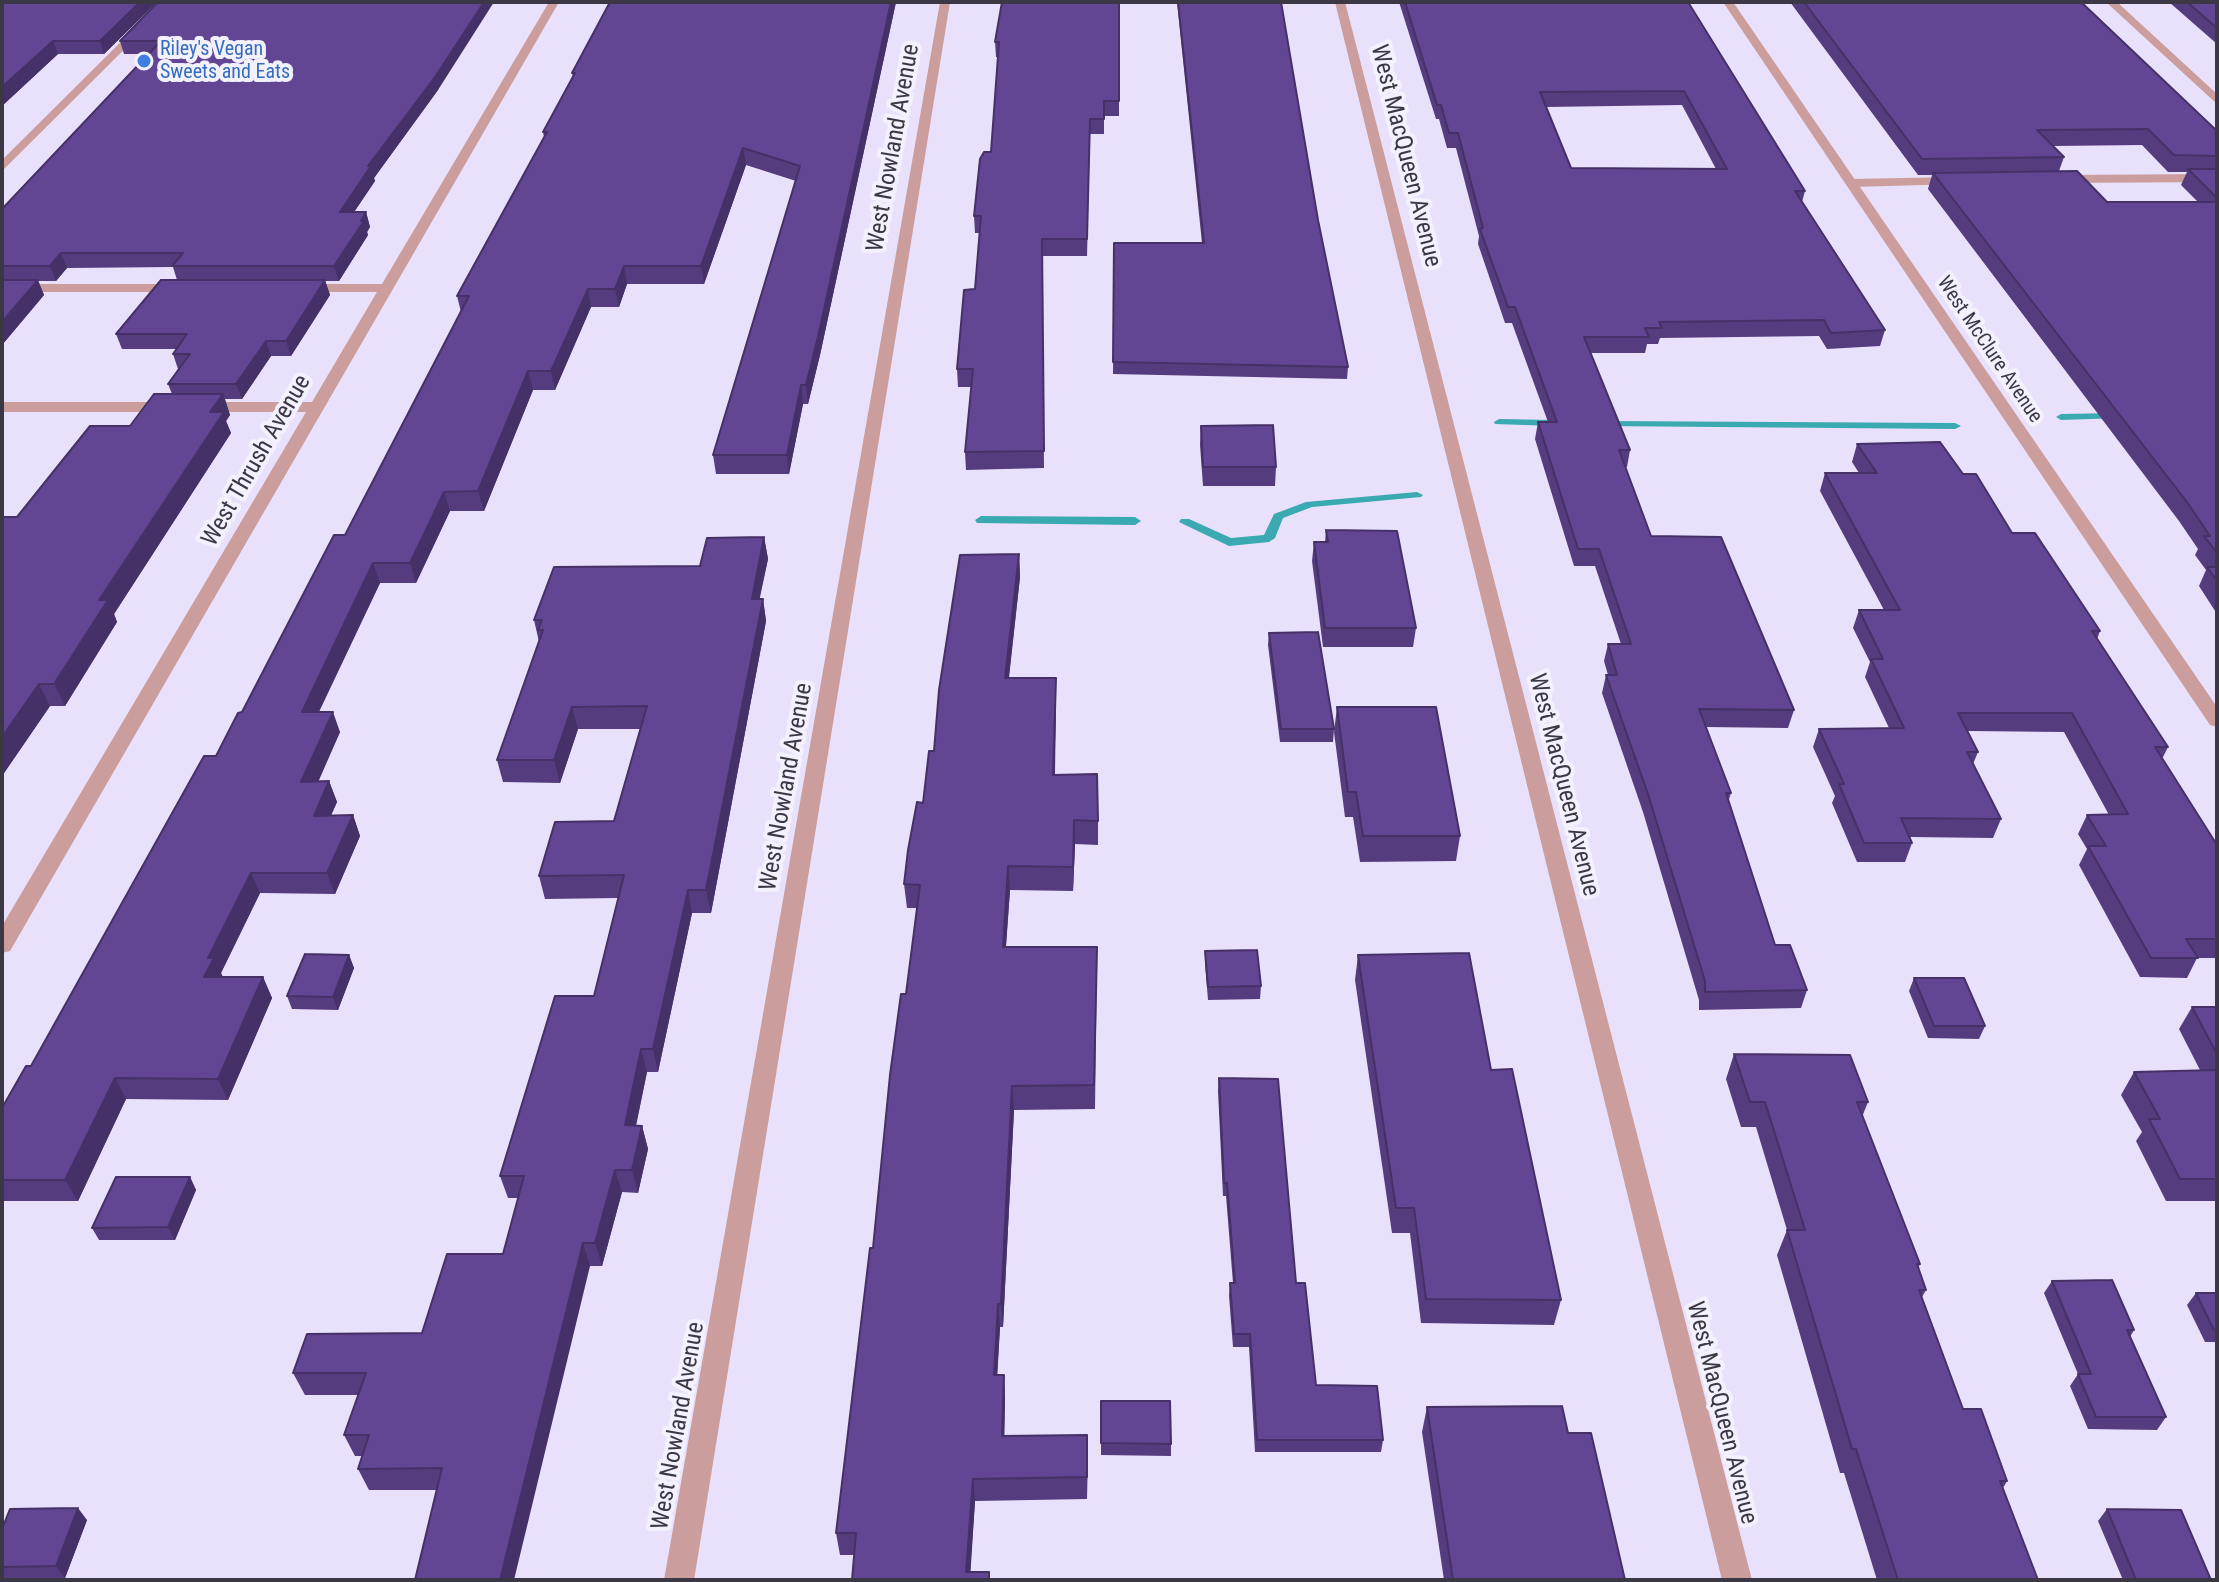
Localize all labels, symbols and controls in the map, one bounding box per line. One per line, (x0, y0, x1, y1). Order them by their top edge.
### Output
place label: Riley's Vegan Sweets and Eats (160, 38, 290, 85)
street label: West Nowland Avenue (862, 42, 926, 254)
street label: West MacQueen Avenue (1363, 42, 1447, 270)
marker: Riley's Vegan Sweets and Eats (135, 52, 153, 70)
street label: West McClure Avenue (1931, 272, 2047, 428)
street label: West Thrush Avenue (196, 370, 318, 552)
street label: West MacQueen Avenue (1521, 671, 1605, 899)
street label: West Nowland Avenue (755, 681, 819, 893)
street label: West MacQueen Avenue (1679, 1299, 1763, 1527)
street label: West Nowland Avenue (647, 1320, 711, 1532)

